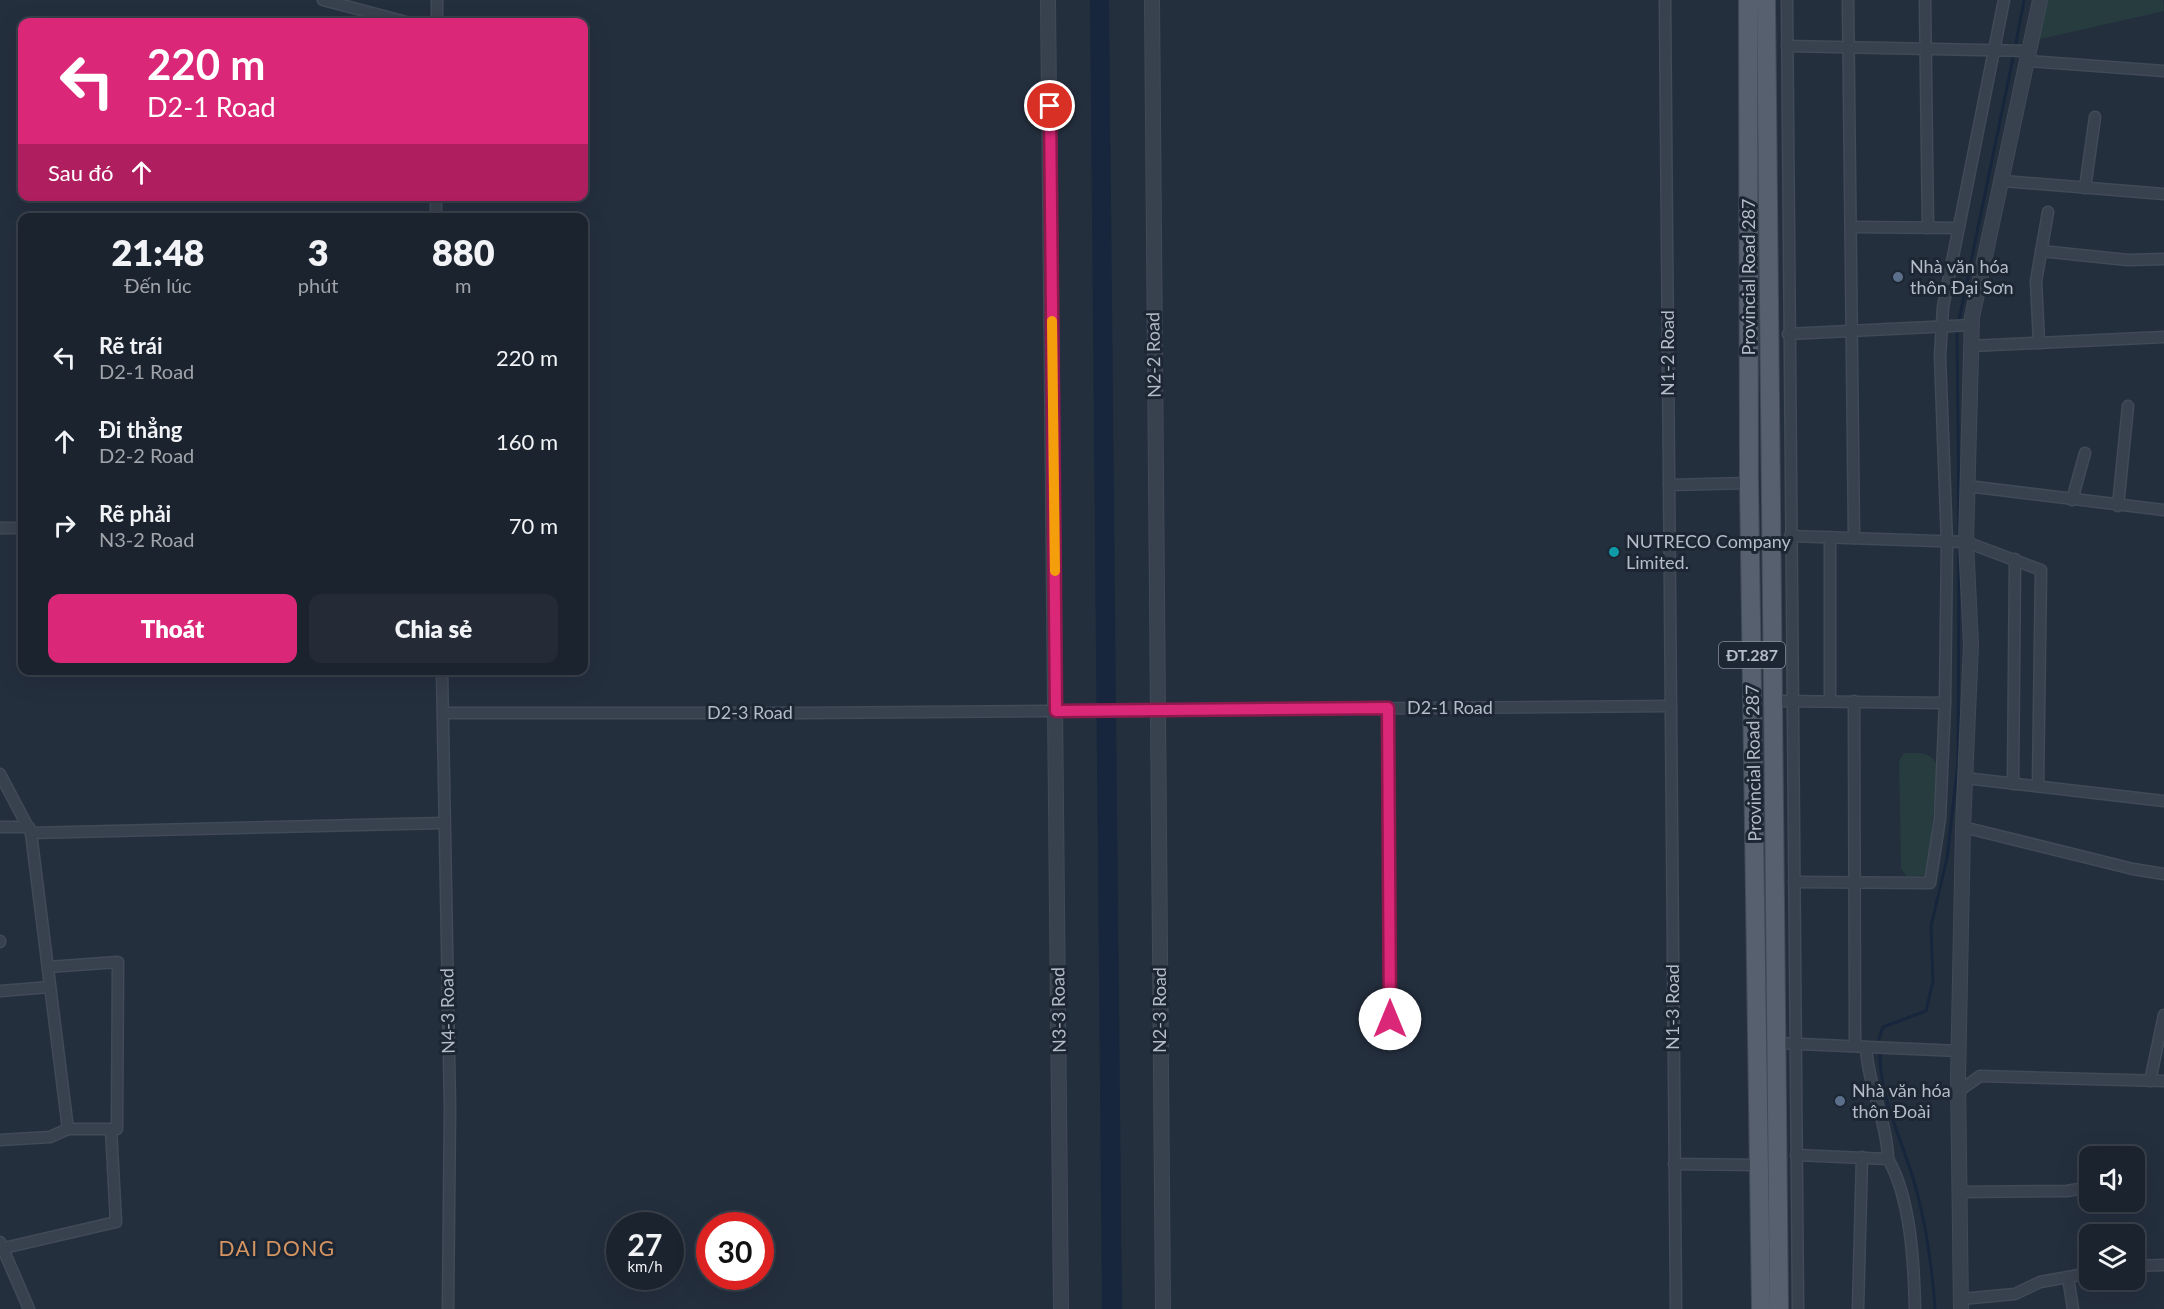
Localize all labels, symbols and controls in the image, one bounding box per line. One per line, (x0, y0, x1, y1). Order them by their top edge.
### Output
text: 220 m (147, 39, 265, 89)
icon: left (48, 42, 126, 120)
pin (1024, 80, 1075, 131)
icon: arrive (1033, 89, 1066, 122)
text: D2-1 Road (147, 90, 276, 123)
icon: ahead (125, 156, 158, 189)
text: Sau đó (48, 159, 113, 186)
street label: Provincial Road 287 (1737, 199, 1759, 356)
text: 21:48 (111, 230, 204, 274)
text: 3 (308, 230, 329, 274)
text: 880 (432, 230, 495, 274)
place label: Nhà văn hóa thôn Đại Sơn (1910, 255, 2014, 298)
marker: Nhà văn hóa thôn Đại Sơn (1891, 270, 1905, 284)
text: Đến lúc (124, 273, 192, 297)
text: phút (298, 273, 339, 297)
text: m (455, 273, 471, 297)
street label: N1-2 Road (1656, 310, 1678, 396)
street label: N2-2 Road (1141, 312, 1165, 398)
text: Rẽ trái (99, 332, 163, 359)
icon: left (48, 341, 81, 374)
text: 220 m (496, 344, 558, 371)
text: D2-1 Road (99, 359, 194, 383)
text: Đi thẳng (99, 416, 182, 443)
icon: ahead (48, 425, 81, 458)
text: 160 m (496, 428, 558, 455)
text: D2-2 Road (99, 443, 194, 467)
text: Rẽ phải (99, 500, 171, 527)
icon: right (48, 509, 81, 542)
text: 70 m (509, 512, 558, 539)
text: N3-2 Road (99, 527, 194, 551)
place label: NUTRECO Company Limited. (1626, 530, 1792, 573)
marker: NUTRECO Company Limited. (1607, 545, 1621, 559)
button: Thoát (48, 594, 297, 663)
button: Chia sẻ (309, 594, 558, 663)
road number: ĐT.287 (1719, 642, 1785, 668)
street label: Provincial Road 287 (1741, 684, 1765, 842)
street label: D2-1 Road (1407, 696, 1493, 718)
street label: D2-3 Road (707, 701, 793, 723)
street label: N1-3 Road (1661, 964, 1683, 1050)
street label: N3-3 Road (1046, 967, 1070, 1053)
street label: N2-3 Road (1148, 967, 1170, 1053)
street label: N4-3 Road (435, 968, 459, 1054)
position arrow (1358, 987, 1422, 1051)
place label: Nhà văn hóa thôn Đoài (1852, 1079, 1951, 1122)
marker: Nhà văn hóa thôn Đoài (1833, 1094, 1847, 1108)
map controls (2079, 1146, 2145, 1290)
button: sound (2079, 1146, 2145, 1212)
speed limit sign: 30 (696, 1212, 774, 1290)
button: layers (2079, 1224, 2145, 1290)
text: 27 (628, 1226, 662, 1262)
district label: DAI DONG (218, 1235, 336, 1260)
text: km/h (627, 1257, 663, 1275)

